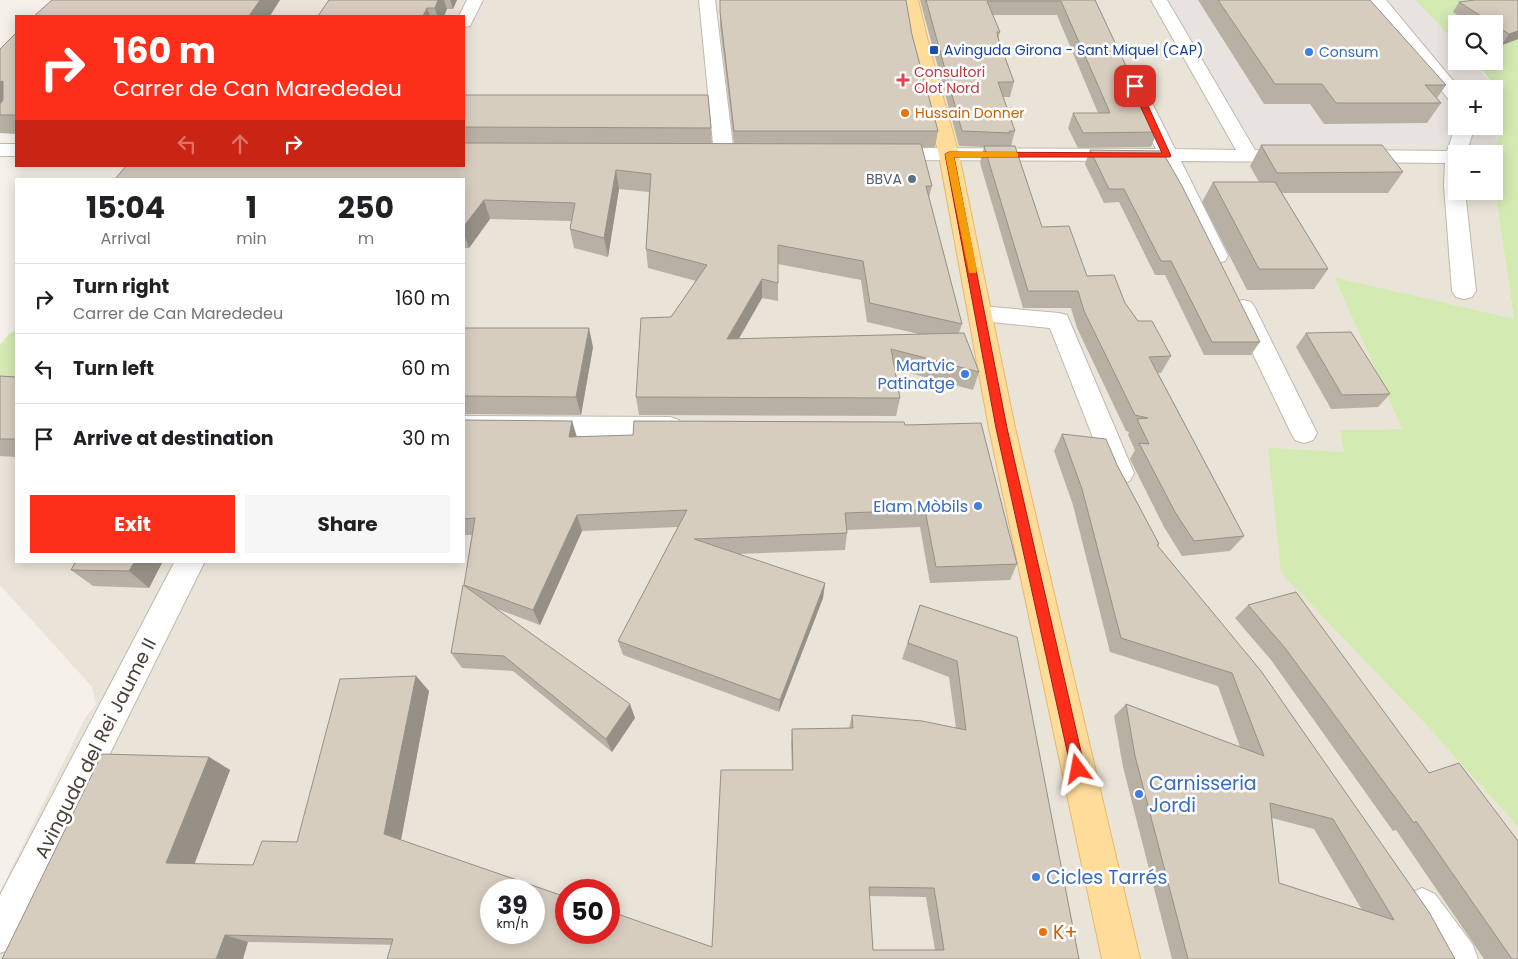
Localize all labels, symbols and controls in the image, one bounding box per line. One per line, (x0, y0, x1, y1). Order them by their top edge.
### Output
map controls (1448, 15, 1503, 200)
button: search (1448, 15, 1503, 70)
text: 160 m (113, 26, 216, 75)
icon: right (30, 35, 95, 100)
place label: Avinguda Girona - Sant Miquel (CAP) (944, 40, 1203, 60)
place label: Consum (1319, 42, 1378, 62)
marker: Avinguda Girona - Sant Miquel (CAP) (928, 44, 940, 56)
marker: Consum (1303, 46, 1315, 58)
place label: Consultori Olot Nord (914, 62, 985, 98)
pin (1114, 65, 1156, 107)
icon: arrive (1121, 72, 1149, 100)
text: Carrer de Can Marededeu (113, 73, 402, 104)
marker: Consultori Olot Nord (896, 73, 910, 87)
button: + (1448, 80, 1503, 135)
place label: Hussain Donner (915, 103, 1025, 123)
marker: Hussain Donner (899, 107, 911, 119)
icon: left (173, 130, 201, 158)
icon: ahead (226, 130, 254, 158)
icon: right (279, 130, 307, 158)
button: − (1448, 145, 1503, 200)
place label: BBVA (866, 169, 902, 189)
marker: BBVA (906, 173, 918, 185)
text: 15:04 (86, 186, 165, 229)
text: 1 (246, 186, 257, 229)
text: 250 (338, 186, 394, 229)
text: Arrival (100, 227, 151, 250)
text: min (236, 227, 267, 250)
text: m (358, 227, 374, 250)
text: Turn right (73, 273, 169, 300)
icon: right (30, 285, 58, 313)
text: 160 m (395, 285, 450, 312)
text: Carrer de Can Marededeu (73, 302, 283, 325)
place label: Martvic Patinatge (878, 354, 955, 395)
icon: left (30, 355, 58, 383)
text: Turn left (73, 355, 154, 382)
text: 60 m (401, 355, 450, 382)
marker: Martvic Patinatge (959, 368, 971, 380)
icon: arrive (30, 425, 58, 453)
text: Arrive at destination (73, 425, 274, 452)
text: 30 m (402, 425, 450, 452)
button: Exit (30, 495, 235, 553)
button: Share (245, 495, 450, 553)
place label: Elam Mòbils (873, 495, 968, 518)
marker: Elam Mòbils (972, 500, 984, 512)
street label: Avinguda del Rei Jaume II (28, 633, 163, 863)
position arrow (1051, 742, 1103, 794)
place label: Carnisseria Jordi (1149, 770, 1257, 819)
marker: Carnisseria Jordi (1133, 788, 1145, 800)
place label: Cicles Tarrés (1046, 864, 1167, 891)
marker: Cicles Tarrés (1030, 871, 1042, 883)
speed limit sign: 50 (555, 879, 620, 944)
text: 39 (497, 888, 528, 923)
text: km/h (497, 915, 528, 932)
place label: K+ (1053, 919, 1077, 946)
marker: K+ (1037, 926, 1049, 938)

